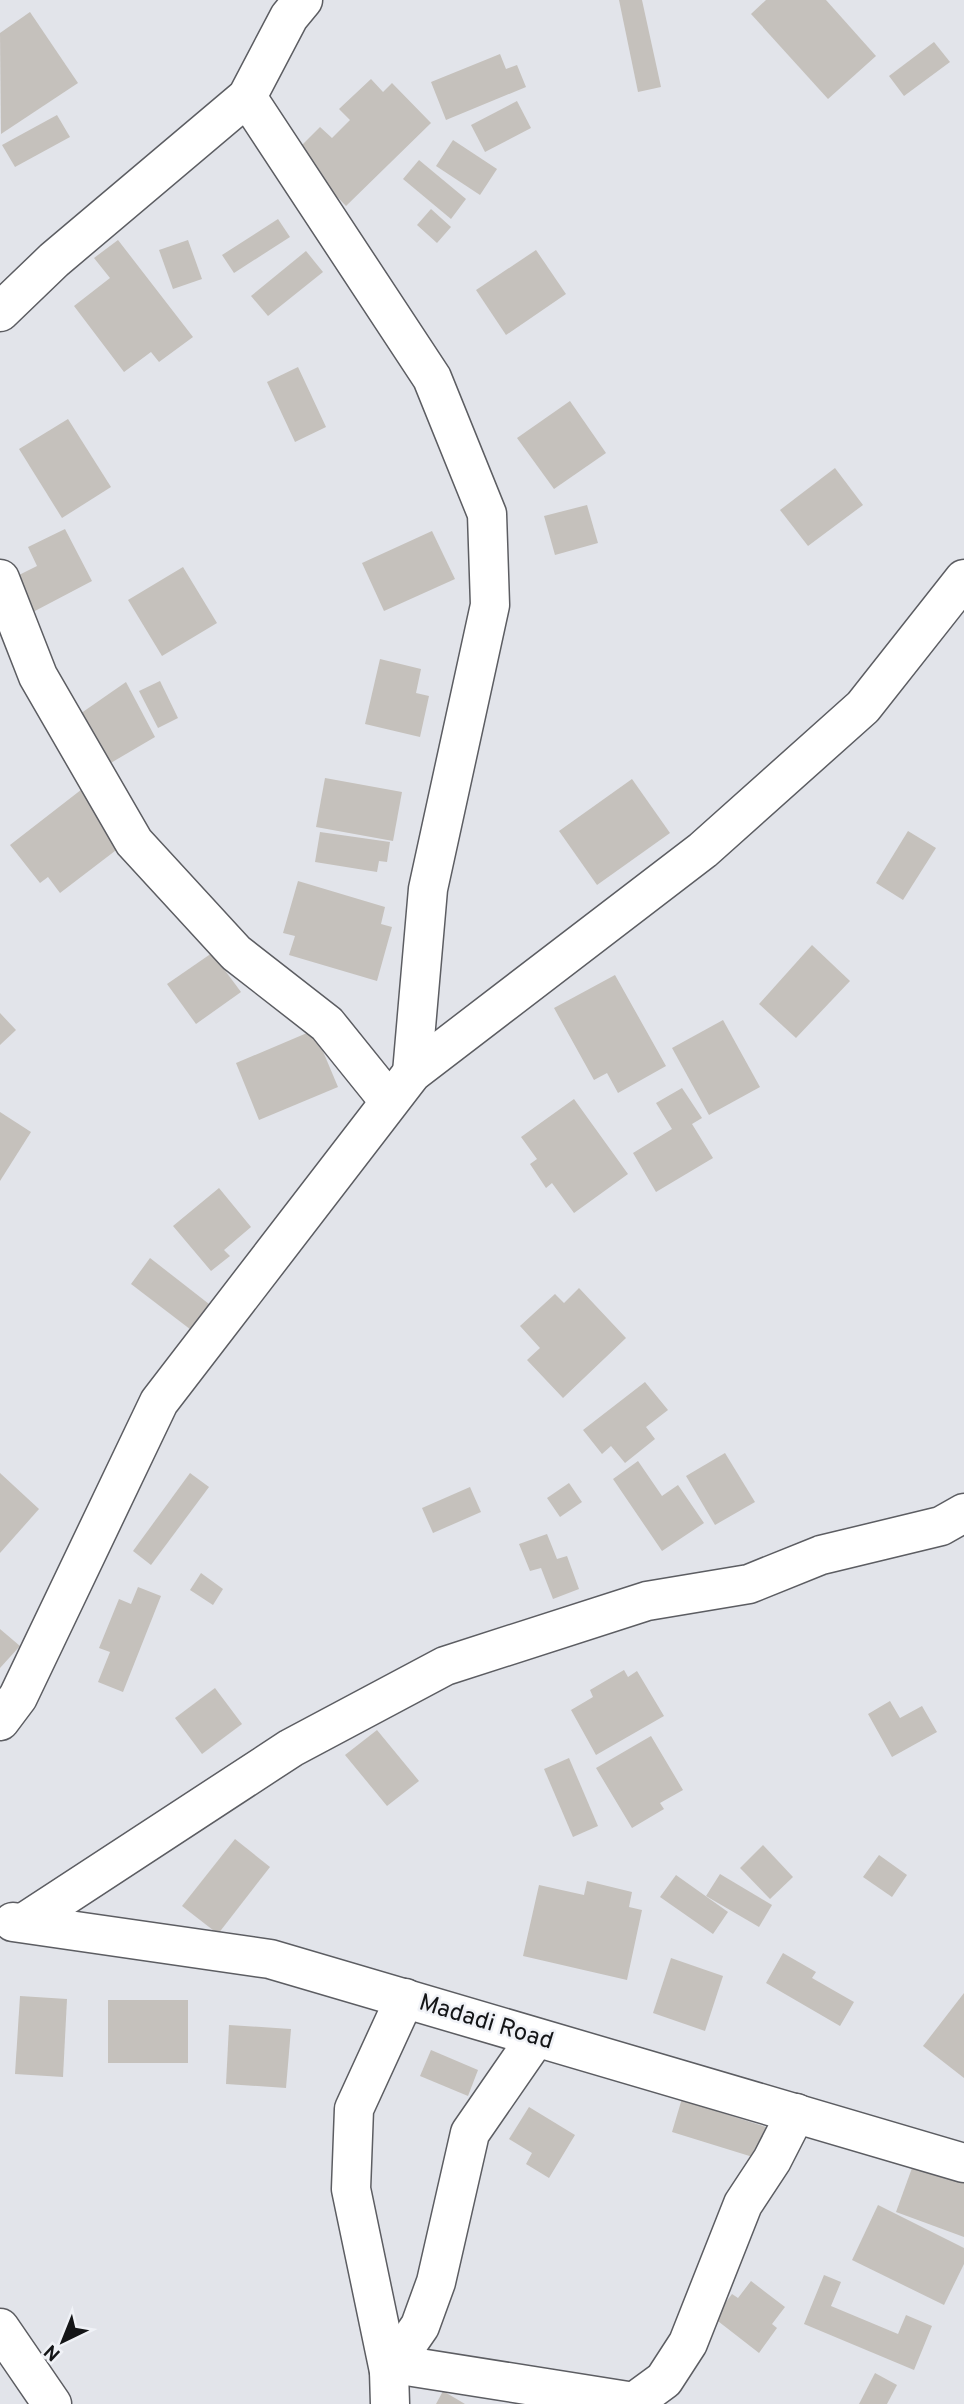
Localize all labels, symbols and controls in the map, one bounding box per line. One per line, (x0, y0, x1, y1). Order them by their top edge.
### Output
street label: Madadi Road (415, 1988, 557, 2058)
north arrow (28, 2306, 98, 2376)
text: N (40, 2339, 66, 2365)

